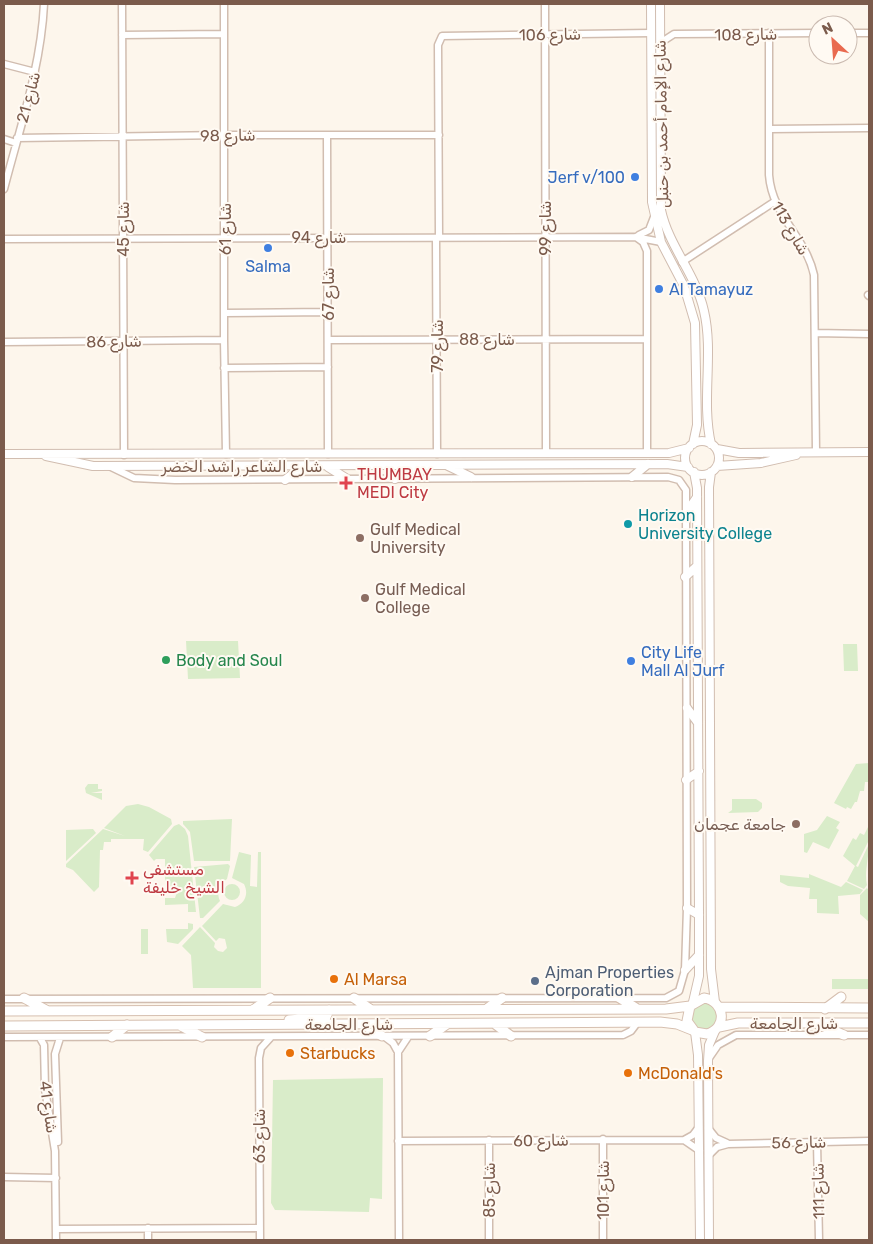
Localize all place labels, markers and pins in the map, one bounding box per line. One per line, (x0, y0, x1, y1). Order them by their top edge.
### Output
place label: Jerf v/100 (548, 168, 625, 187)
marker: Jerf v/100 (629, 171, 641, 183)
marker: Salma (262, 242, 274, 254)
place label: Salma (245, 257, 291, 276)
place label: Al Tamayuz (669, 280, 753, 299)
marker: Al Tamayuz (653, 283, 665, 295)
place label: THUMBAY MEDI City (357, 465, 432, 502)
marker: THUMBAY MEDI City (339, 476, 353, 490)
place label: Horizon University College (638, 506, 772, 543)
marker: Horizon University College (622, 518, 634, 530)
place label: Gulf Medical University (370, 520, 461, 557)
marker: Gulf Medical University (354, 532, 366, 544)
place label: Gulf Medical College (375, 580, 466, 617)
marker: Gulf Medical College (359, 592, 371, 604)
place label: City Life Mall Al Jurf (641, 643, 725, 680)
place label: Body and Soul (176, 651, 282, 670)
marker: Body and Soul (160, 654, 172, 666)
marker: City Life Mall Al Jurf (625, 655, 637, 667)
place label: جامعة عجمان (694, 815, 786, 834)
marker: جامعة عجمان (790, 818, 802, 830)
place label: مستشفى الشيخ خليفة (143, 860, 225, 899)
marker: مستشفى الشيخ خليفة (125, 871, 139, 885)
place label: Ajman Properties Corporation (545, 963, 674, 1000)
place label: Al Marsa (344, 970, 407, 989)
marker: Al Marsa (328, 973, 340, 985)
marker: Ajman Properties Corporation (529, 975, 541, 987)
place label: Starbucks (300, 1044, 375, 1063)
marker: Starbucks (284, 1047, 296, 1059)
place label: McDonald's (638, 1064, 723, 1083)
marker: McDonald's (622, 1067, 634, 1079)

